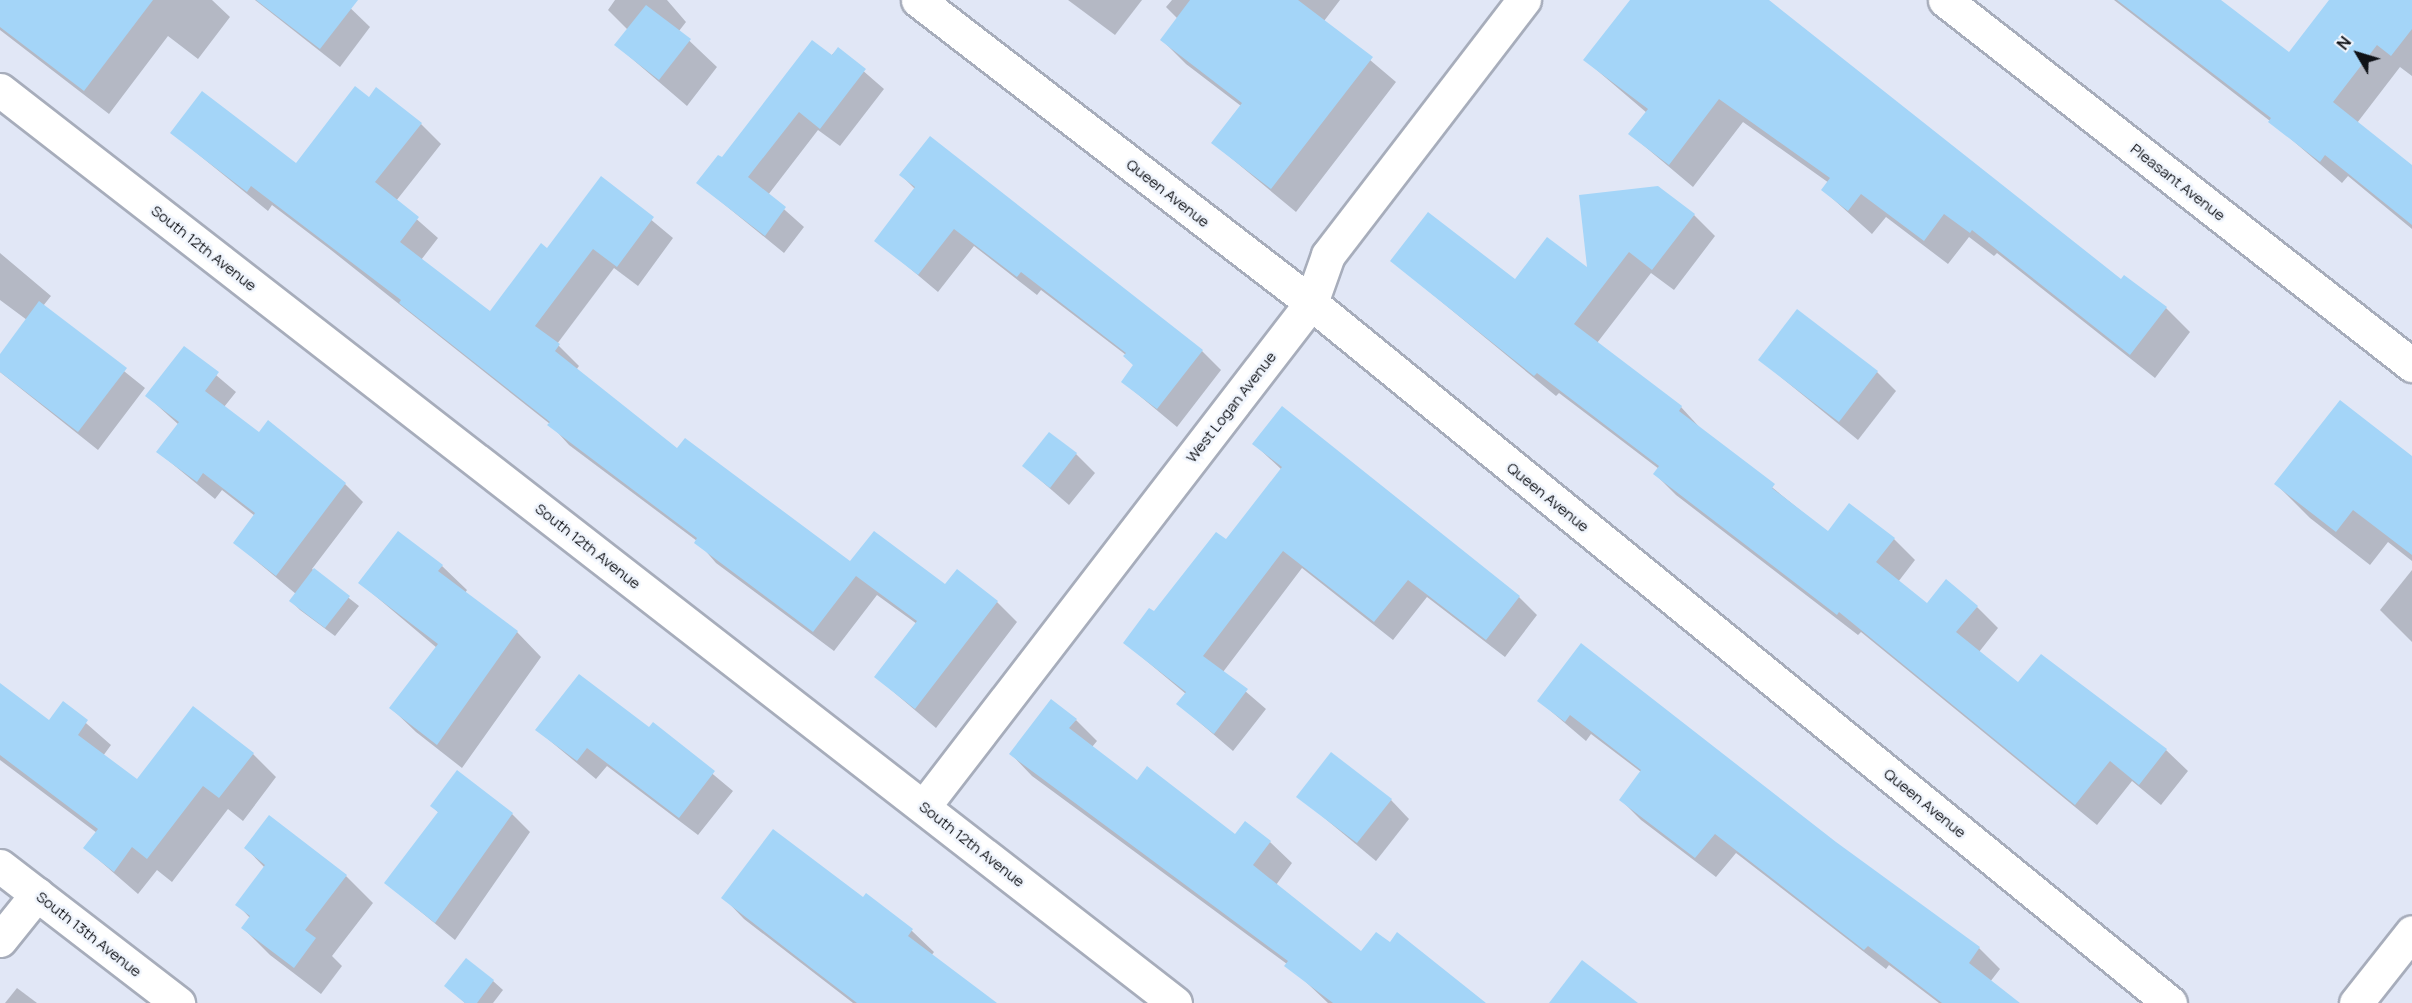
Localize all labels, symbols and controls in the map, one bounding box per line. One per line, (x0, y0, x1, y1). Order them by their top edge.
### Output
north arrow (2328, 24, 2388, 84)
text: N (2332, 32, 2356, 54)
street label: Pleasant Avenue (2127, 140, 2229, 224)
street label: Queen Avenue (1123, 155, 1213, 231)
street label: South 12th Avenue (148, 201, 260, 295)
street label: West Logan Avenue (1182, 348, 1280, 466)
street label: Queen Avenue (1503, 458, 1593, 536)
street label: South 12th Avenue (532, 499, 644, 593)
street label: Queen Avenue (1880, 764, 1970, 842)
street label: South 12th Avenue (916, 797, 1028, 891)
street label: South 13th Avenue (33, 887, 145, 981)

